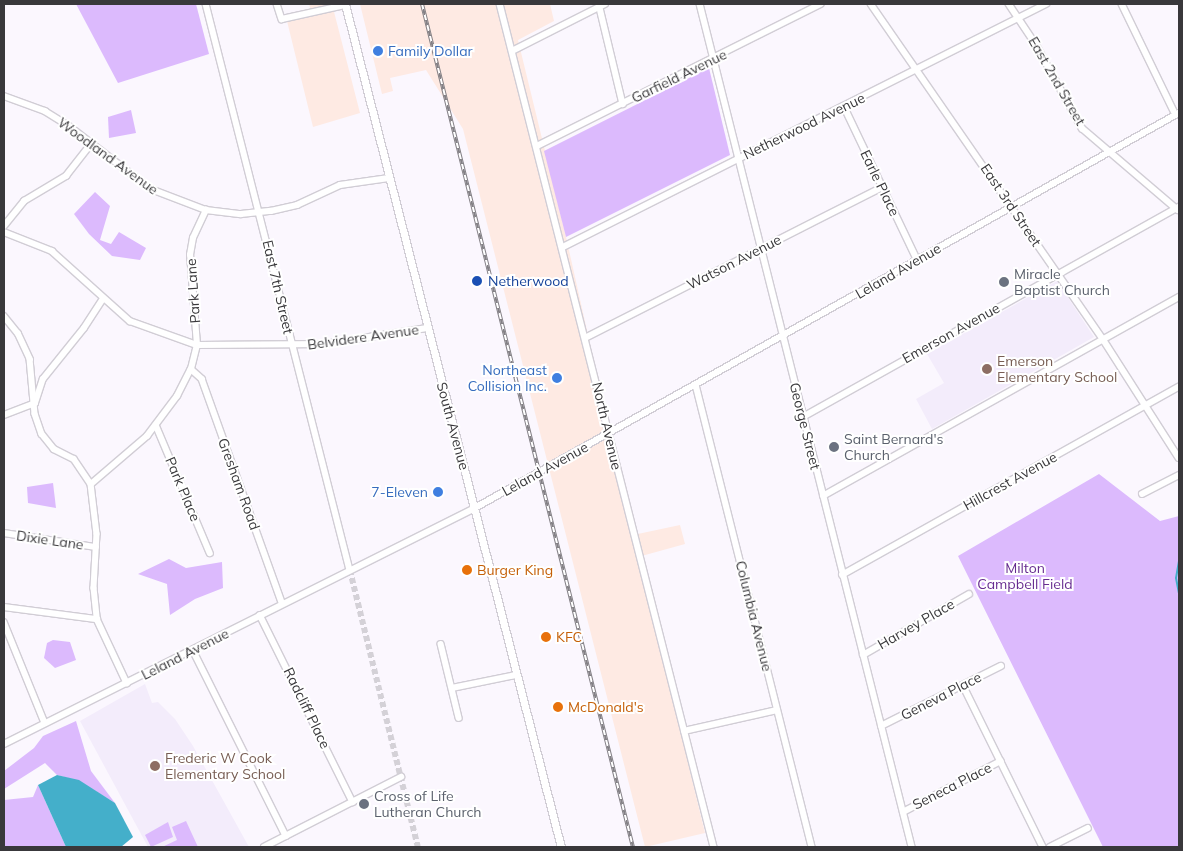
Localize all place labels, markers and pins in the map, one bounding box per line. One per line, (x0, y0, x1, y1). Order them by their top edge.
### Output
place label: Family Dollar (388, 43, 473, 59)
marker: Family Dollar (372, 45, 384, 57)
place label: Miracle Baptist Church (1014, 266, 1110, 298)
place label: Netherwood (488, 273, 569, 289)
marker: Netherwood (470, 274, 484, 288)
marker: Miracle Baptist Church (998, 276, 1010, 288)
place label: Emerson Elementary School (997, 353, 1117, 386)
place label: Northeast Collision Inc. (468, 362, 547, 394)
marker: Emerson Elementary School (981, 363, 993, 375)
marker: Northeast Collision Inc. (551, 372, 563, 384)
place label: Saint Bernard's Church (844, 431, 943, 464)
marker: Saint Bernard's Church (828, 441, 840, 453)
place label: 7-Eleven (371, 484, 428, 500)
marker: 7-Eleven (432, 486, 444, 498)
place label: Burger King (477, 562, 553, 578)
marker: Burger King (461, 564, 473, 576)
place label: KFC (556, 629, 582, 645)
marker: KFC (540, 631, 552, 643)
place label: McDonald's (568, 699, 644, 715)
marker: McDonald's (552, 701, 564, 713)
place label: Frederic W Cook Elementary School (165, 750, 285, 782)
marker: Frederic W Cook Elementary School (149, 760, 161, 772)
place label: Cross of Life Lutheran Church (374, 788, 482, 820)
marker: Cross of Life Lutheran Church (358, 798, 370, 810)

